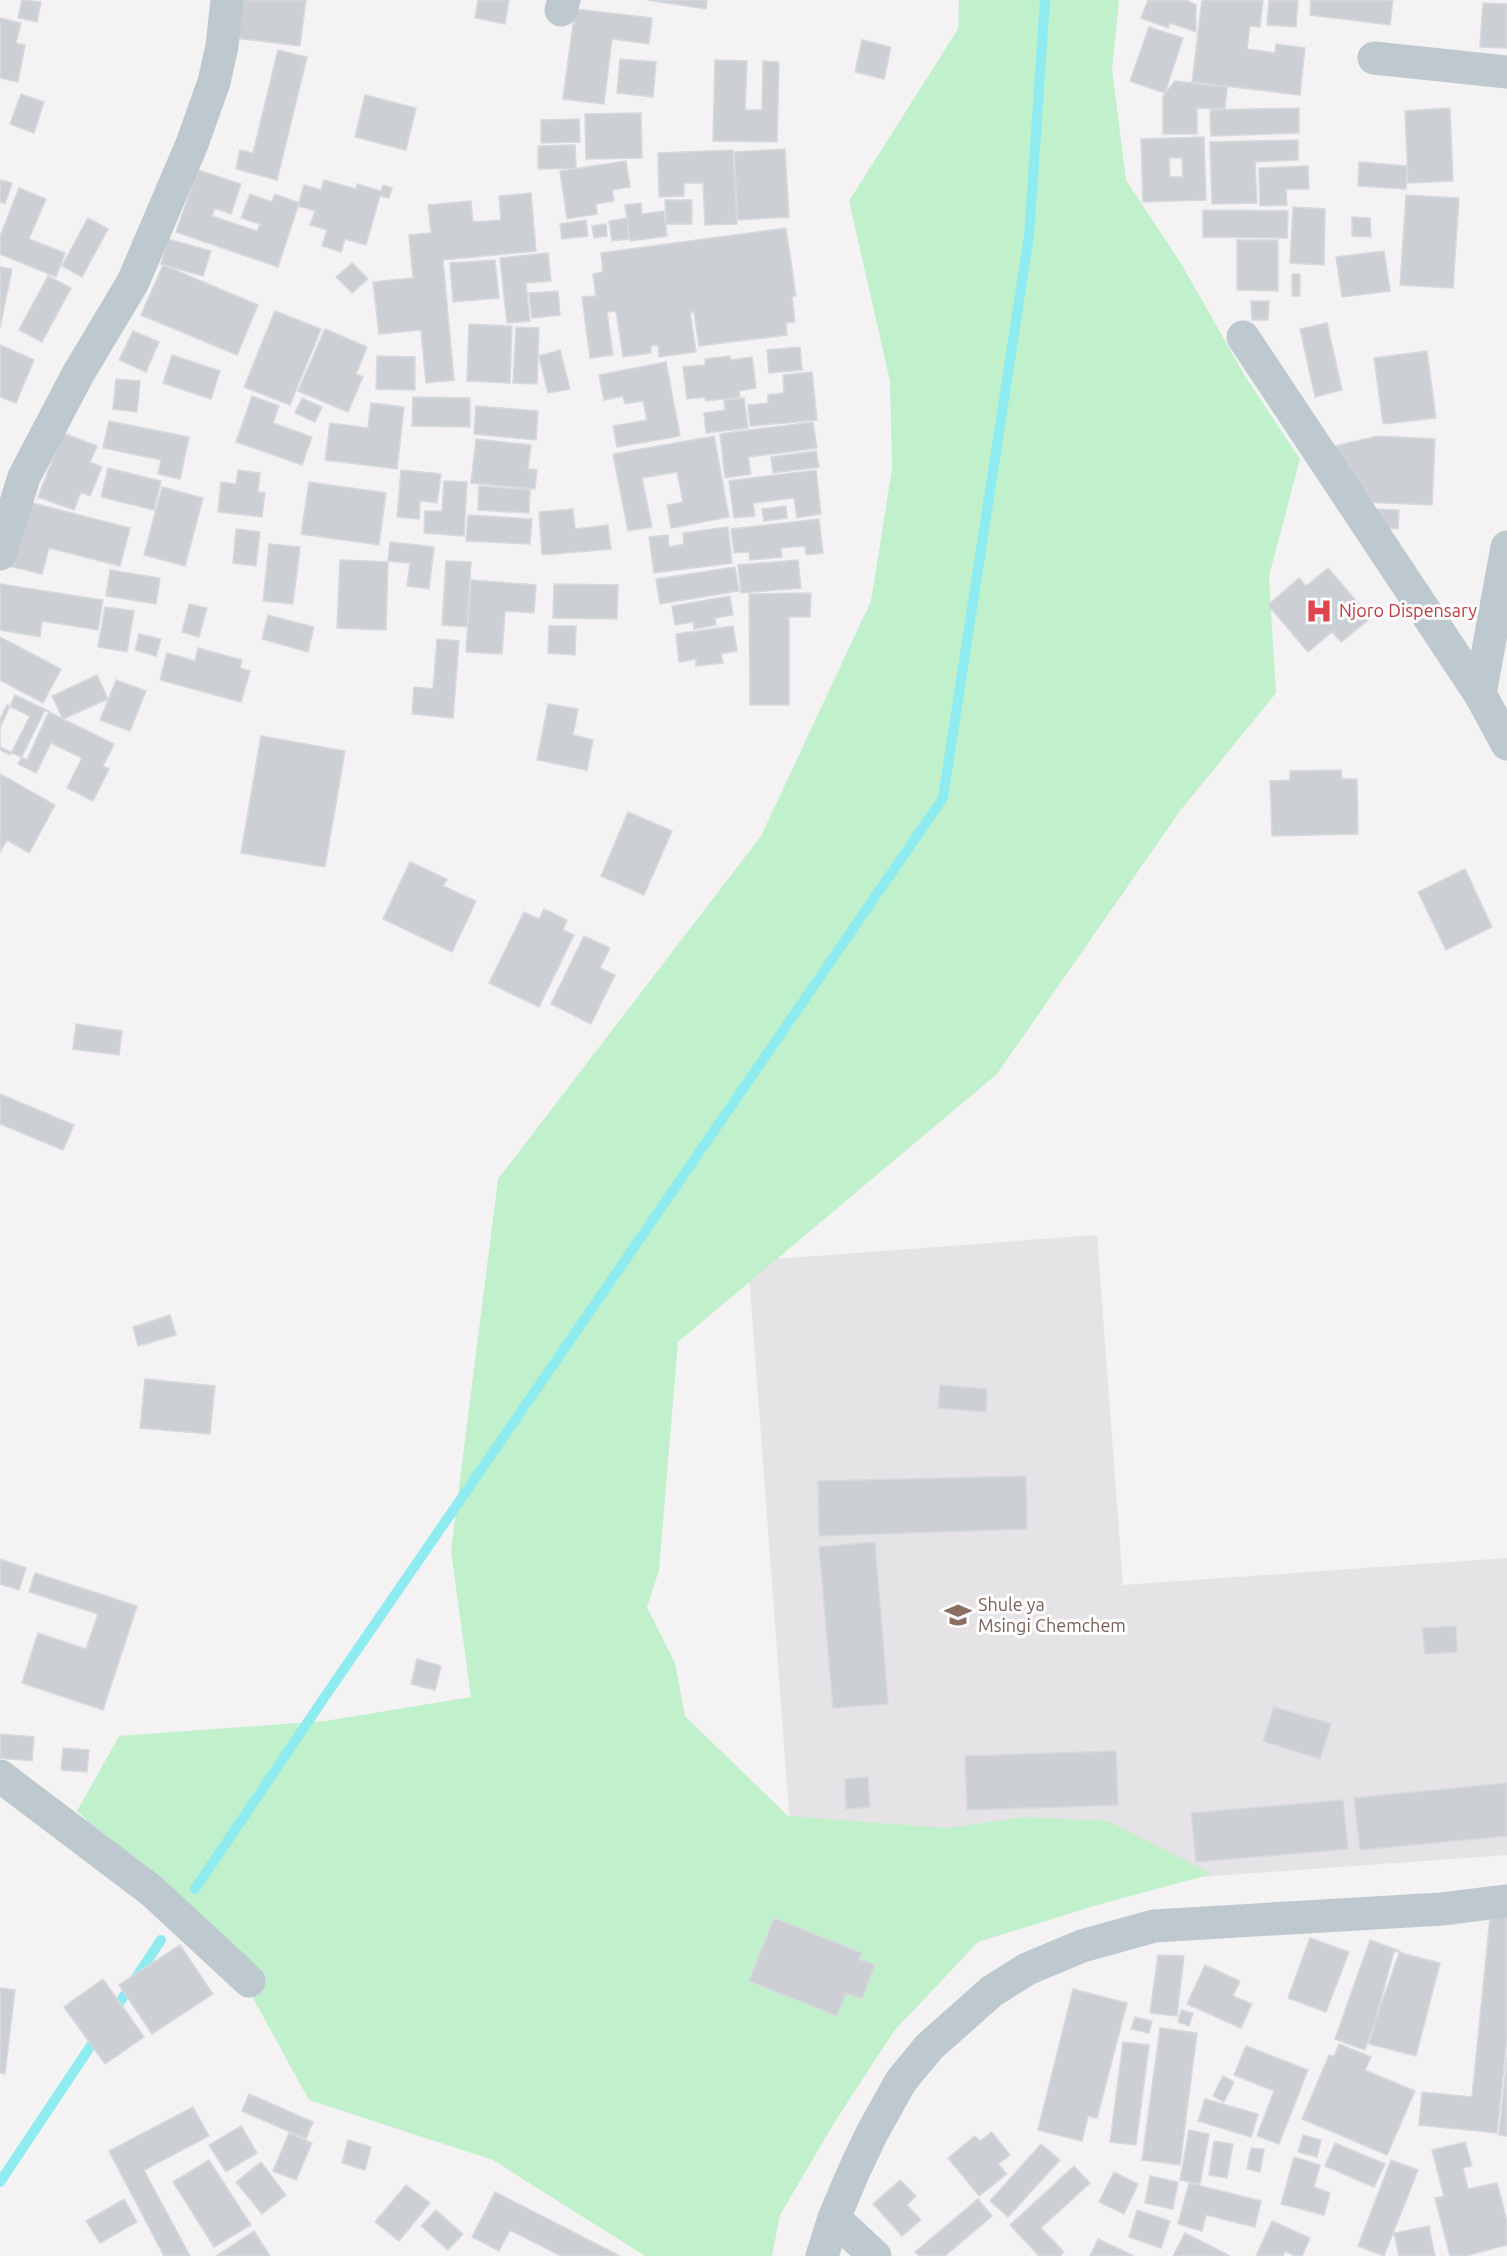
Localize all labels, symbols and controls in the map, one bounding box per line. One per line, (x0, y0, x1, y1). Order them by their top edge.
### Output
hospital icon: Njoro Dispensary (1304, 596, 1334, 626)
place label: Njoro Dispensary (1339, 600, 1477, 620)
place label: Shule ya Msingi Chemchem (978, 1594, 1126, 1635)
school or university icon: Shule ya Msingi Chemchem (943, 1600, 973, 1630)

